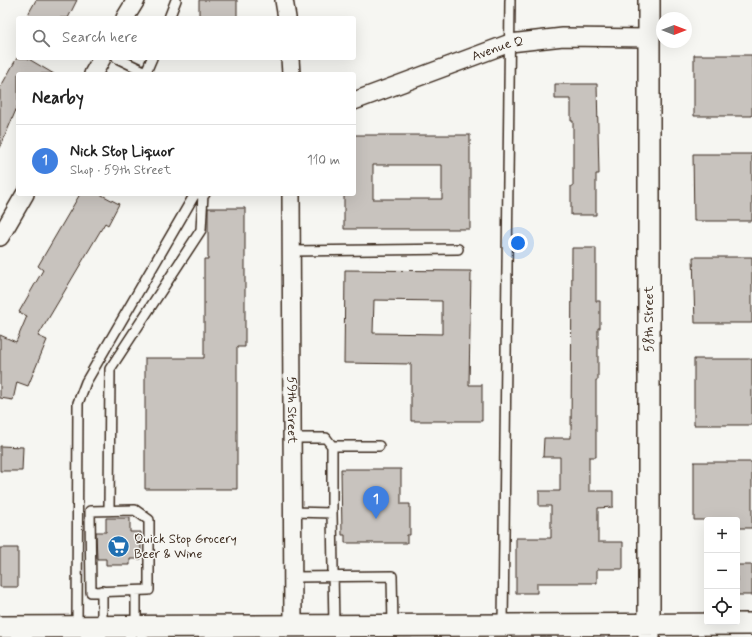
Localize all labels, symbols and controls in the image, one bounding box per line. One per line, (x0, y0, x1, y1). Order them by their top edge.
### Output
north arrow (656, 12, 692, 48)
search box (16, 16, 356, 60)
icon: search (30, 27, 52, 49)
text: Search here (62, 28, 138, 48)
street label: Avenue Q (469, 33, 524, 65)
text: Nearby (32, 87, 84, 109)
text: Nick Stop Liquor (70, 142, 174, 162)
text: 1 (42, 152, 48, 169)
text: 110 m (307, 152, 340, 169)
text: Shop · 59th Street (70, 162, 171, 179)
your location (508, 233, 528, 253)
street label: 58th Street (641, 285, 658, 352)
street label: 59th Street (283, 376, 301, 444)
pin: 1 (363, 486, 389, 519)
map controls (704, 517, 740, 625)
button: + (704, 517, 740, 553)
place label: Quick Stop Grocery Beer & Wine (134, 531, 237, 563)
supermarket icon: Quick Stop Grocery Beer & Wine (105, 533, 131, 559)
button: − (704, 553, 740, 589)
button: locate (704, 589, 740, 625)

